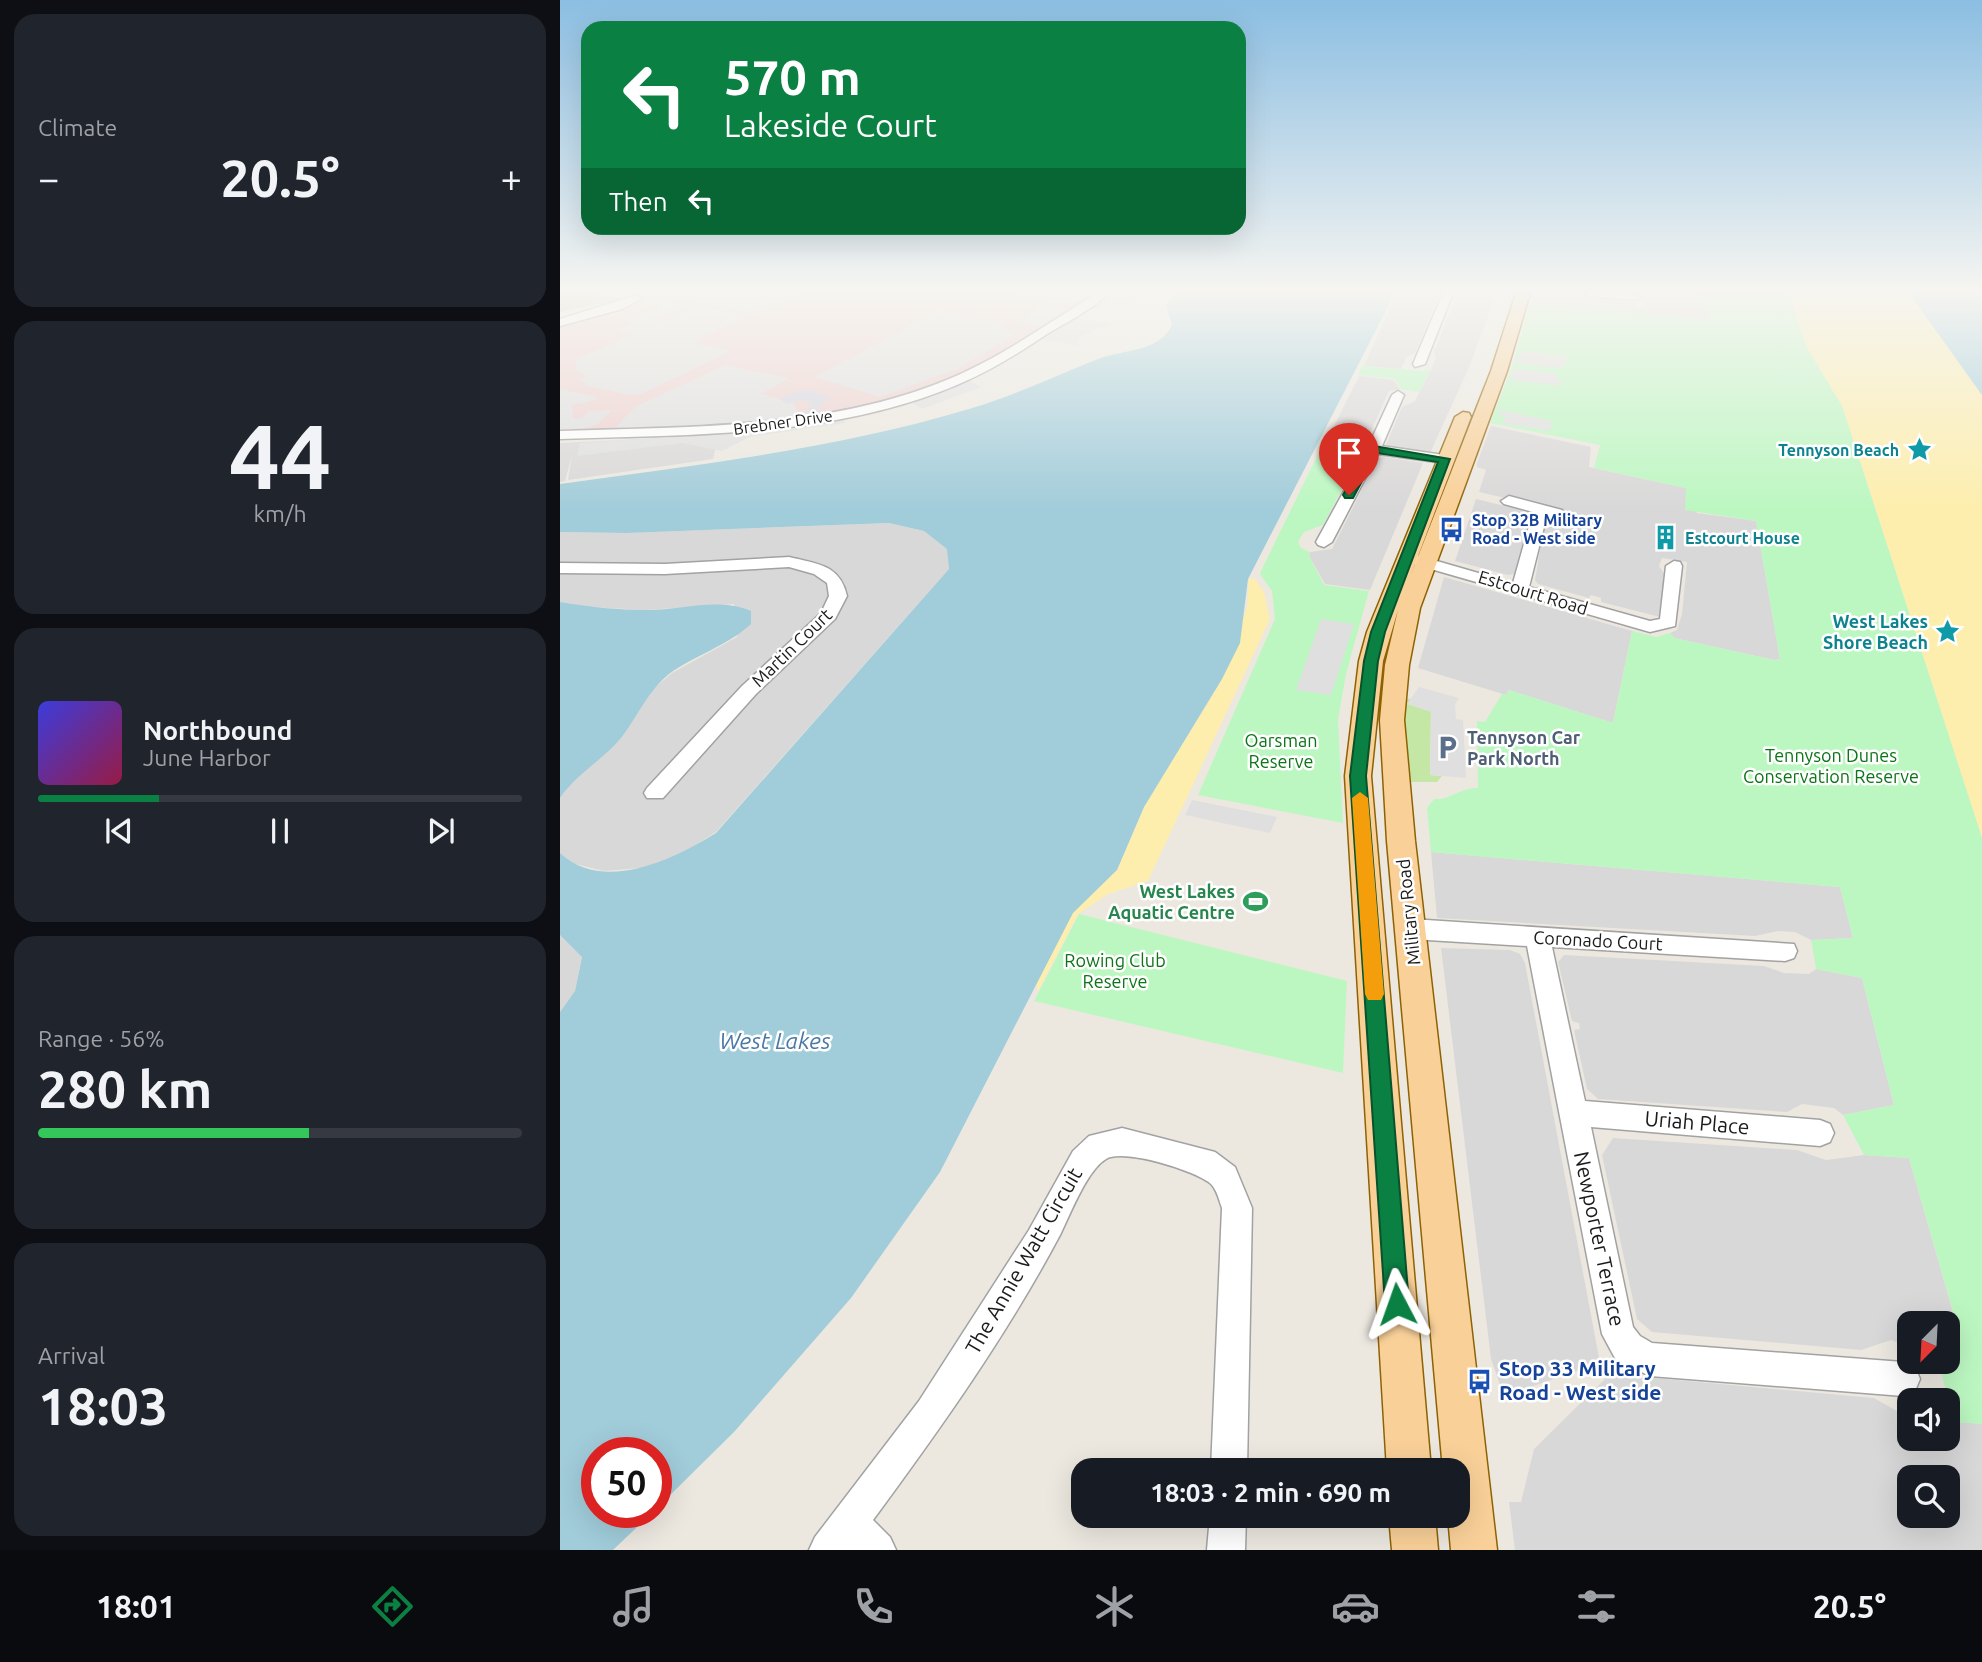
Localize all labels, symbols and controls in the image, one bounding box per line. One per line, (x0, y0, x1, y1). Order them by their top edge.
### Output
icon: left (609, 49, 700, 140)
text: 570 m (724, 49, 861, 104)
text: Lakeside Court (724, 107, 937, 143)
text: Climate (38, 115, 117, 140)
text: 20.5° (220, 149, 340, 207)
text: − (38, 157, 59, 199)
text: + (501, 157, 522, 199)
icon: left (682, 182, 720, 220)
text: Then (609, 187, 668, 216)
text: 44 (229, 404, 331, 506)
street label: Brebner Drive (732, 406, 834, 438)
pin (1319, 423, 1379, 495)
icon: arrive (1330, 434, 1368, 472)
place icon: Tennyson Beach (1905, 436, 1933, 464)
place label: Tennyson Beach (1778, 441, 1899, 459)
text: km/h (253, 501, 307, 526)
place label: Stop 32B Military Road - West side (1472, 511, 1603, 547)
bus stop icon: Stop 32B Military Road - West side (1438, 515, 1466, 543)
building icon: Estcourt House (1651, 524, 1679, 552)
place label: Estcourt House (1685, 529, 1800, 547)
street label: Estcourt Road (1476, 566, 1591, 618)
street label: Martin Court (747, 604, 835, 690)
place label: West Lakes Shore Beach (1823, 611, 1928, 652)
place icon: West Lakes Shore Beach (1934, 618, 1962, 646)
text: Northbound (143, 716, 292, 745)
place label: Tennyson Car Park North (1467, 727, 1581, 768)
park label: Oarsman Reserve (1245, 730, 1317, 771)
parking icon: Tennyson Car Park North (1433, 734, 1461, 762)
text: June Harbor (143, 745, 271, 770)
park label: Tennyson Dunes Conservation Reserve (1743, 745, 1919, 786)
icon: previous (100, 812, 138, 850)
icon: pause (261, 812, 299, 850)
icon: next (422, 812, 460, 850)
street label: Military Road (1392, 858, 1424, 966)
place label: West Lakes Aquatic Centre (1108, 881, 1235, 922)
sports icon: West Lakes Aquatic Centre (1241, 888, 1269, 916)
street label: Coronado Court (1533, 927, 1663, 953)
park label: Rowing Club Reserve (1064, 950, 1166, 991)
text: Range · 56% (38, 1026, 165, 1051)
water label: West Lakes (719, 1028, 831, 1053)
text: 280 km (38, 1060, 212, 1118)
street label: Uriah Place (1644, 1105, 1751, 1139)
street label: Newporter Terrace (1570, 1149, 1630, 1328)
street label: The Annie Watt Circuit (960, 1163, 1086, 1358)
position arrow (1360, 1267, 1434, 1341)
north arrow (1897, 1311, 1960, 1374)
map controls (1897, 1311, 1960, 1528)
text: Arrival (38, 1343, 105, 1368)
place label: Stop 33 Military Road - West side (1499, 1356, 1661, 1404)
bus stop icon: Stop 33 Military Road - West side (1465, 1367, 1493, 1395)
text: 18:03 (38, 1377, 168, 1435)
button: sound (1897, 1388, 1960, 1451)
speed limit sign: 50 (581, 1437, 672, 1528)
button: search (1897, 1465, 1960, 1528)
text: 18:03 · 2 min · 690 m (1150, 1478, 1391, 1507)
icon: directions (368, 1582, 417, 1631)
icon: music (609, 1582, 658, 1631)
icon: phone (849, 1582, 898, 1631)
icon: climate (1090, 1582, 1139, 1631)
icon: car (1331, 1582, 1380, 1631)
icon: filters (1572, 1582, 1621, 1631)
text: 18:01 (96, 1588, 176, 1624)
text: 20.5° (1813, 1588, 1886, 1624)

